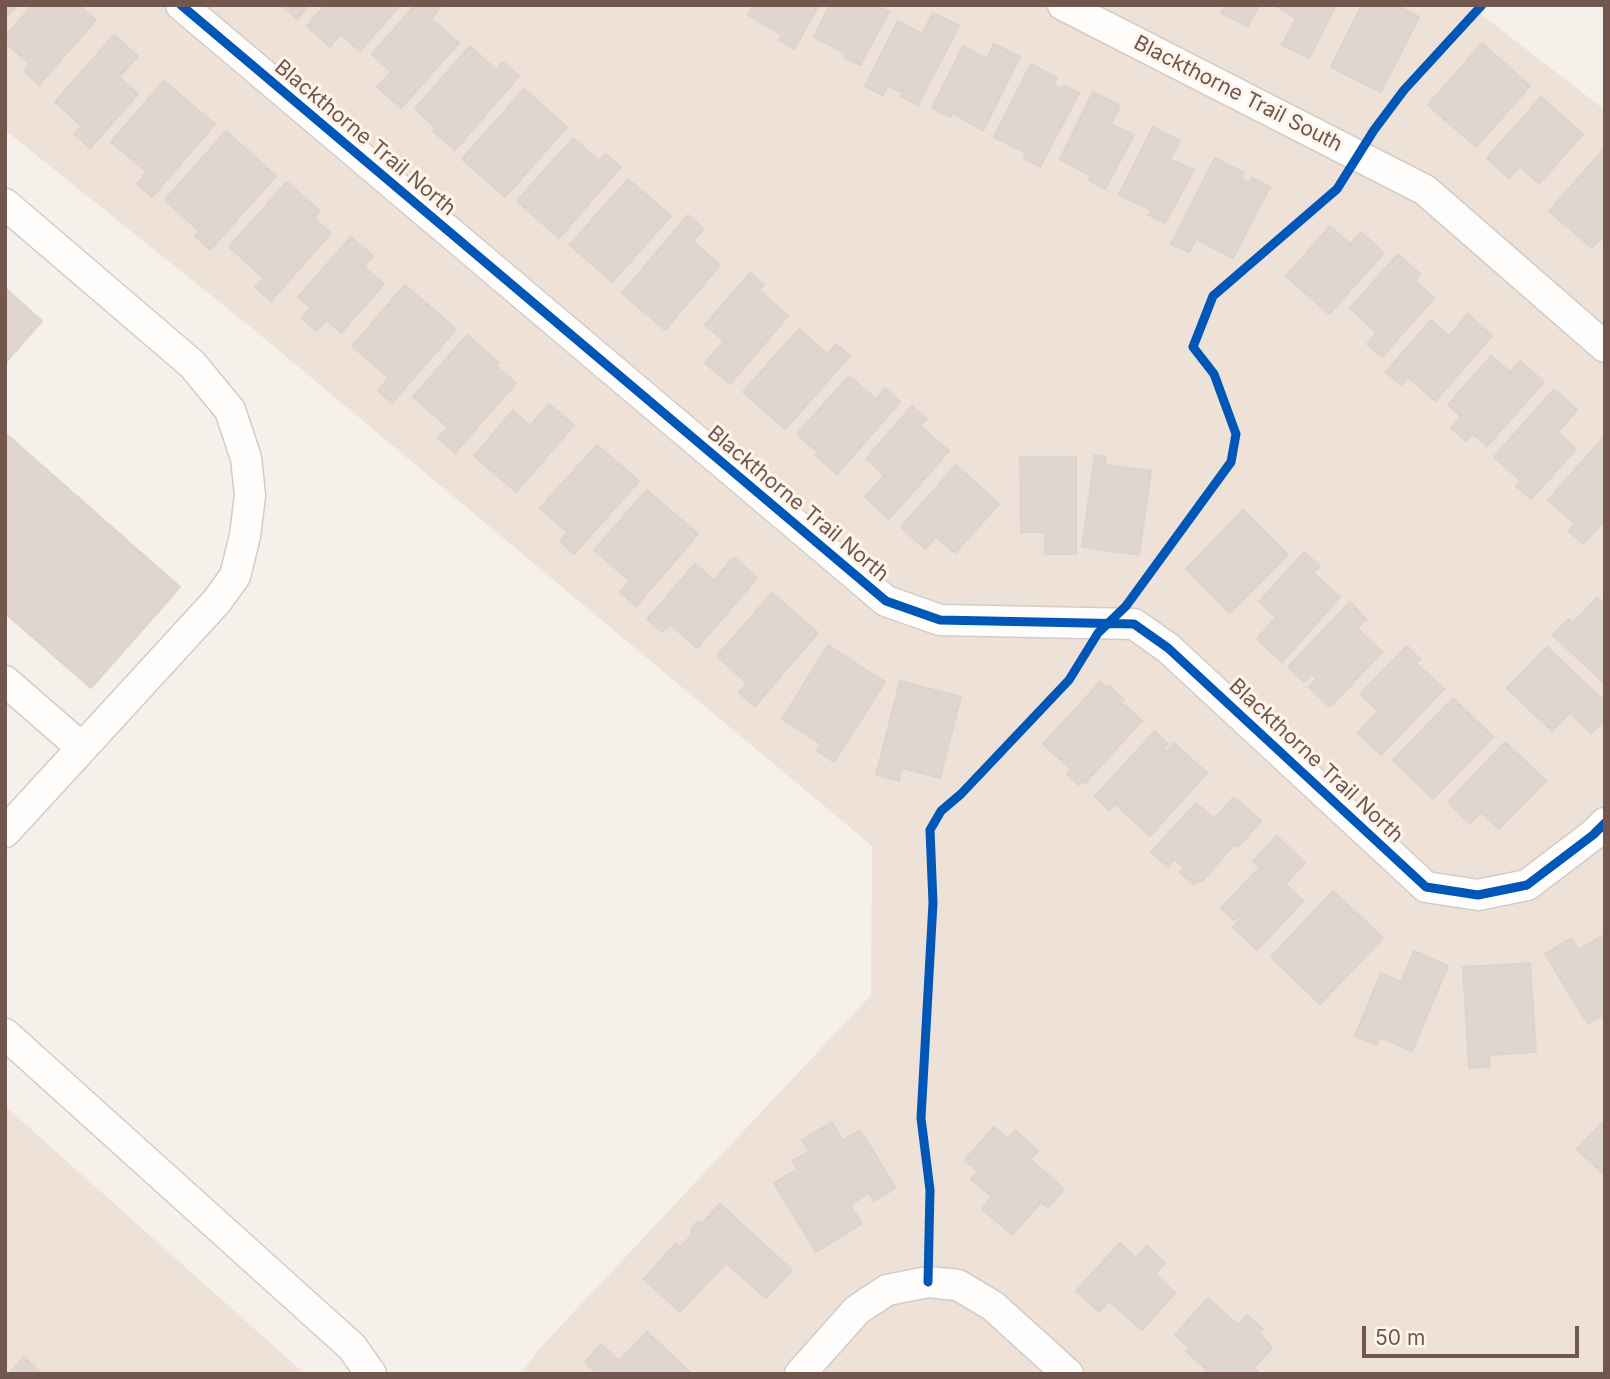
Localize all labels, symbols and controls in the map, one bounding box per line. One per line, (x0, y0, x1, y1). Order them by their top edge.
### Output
street label: Blackthorne Trail South (1129, 30, 1347, 158)
street label: Blackthorne Trail North (269, 55, 461, 221)
street label: Blackthorne Trail North (702, 421, 894, 587)
street label: Blackthorne Trail North (1224, 674, 1408, 848)
scale bar (1365, 1312, 1582, 1356)
text: 50 m (1375, 1325, 1425, 1350)

